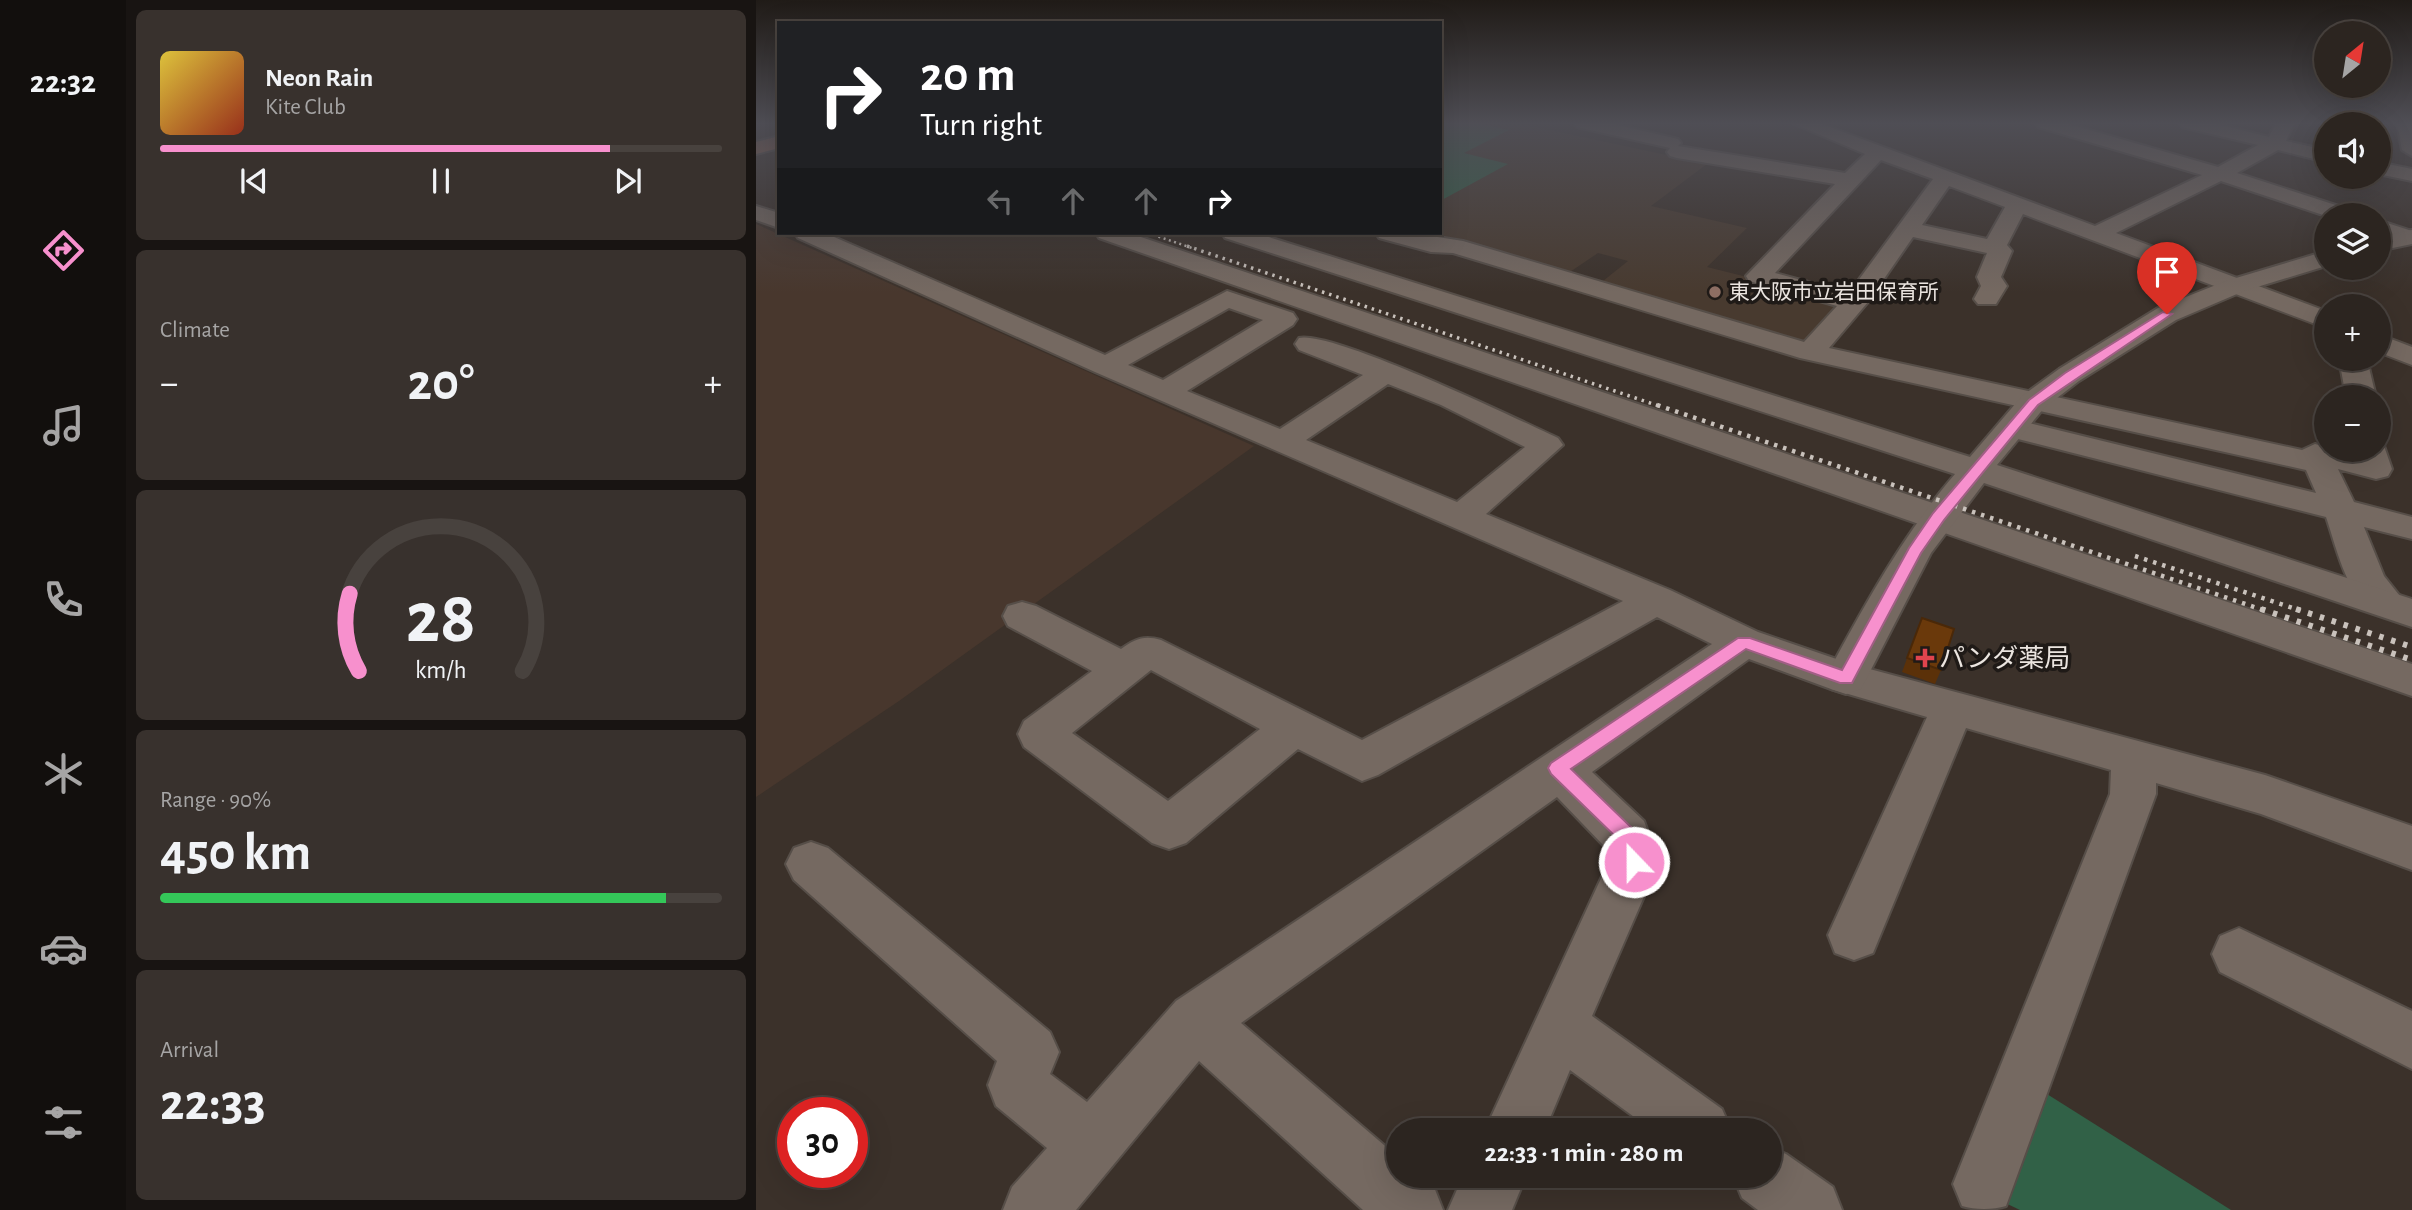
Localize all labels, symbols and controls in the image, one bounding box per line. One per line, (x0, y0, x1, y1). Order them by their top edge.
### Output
north arrow (2314, 21, 2390, 98)
map controls (2314, 21, 2391, 462)
icon: right (805, 49, 896, 140)
text: 20 m (920, 51, 1016, 100)
text: Neon Rain (265, 65, 373, 91)
text: 22:32 (30, 66, 96, 98)
text: Kite Club (265, 96, 346, 119)
text: Turn right (920, 109, 1042, 141)
button: sound (2314, 112, 2391, 189)
icon: previous (235, 162, 273, 200)
icon: pause (422, 162, 460, 200)
icon: next (609, 162, 647, 200)
icon: left (981, 182, 1019, 220)
icon: ahead (1054, 182, 1092, 220)
icon: ahead (1127, 182, 1165, 220)
icon: right (1200, 182, 1238, 220)
button: layers (2314, 203, 2391, 280)
icon: directions (39, 226, 88, 275)
pin (2137, 242, 2197, 314)
icon: arrive (2148, 253, 2186, 291)
place label: 東大阪市立岩田保育所 (1729, 281, 1939, 303)
marker: 東大阪市立岩田保育所 (1707, 284, 1723, 300)
button: + (2314, 294, 2391, 371)
text: Climate (160, 319, 230, 342)
text: 20° (408, 357, 474, 409)
text: − (160, 365, 178, 403)
text: + (704, 365, 722, 403)
button: − (2314, 385, 2391, 462)
icon: music (39, 401, 88, 450)
icon: phone (39, 575, 88, 624)
text: 28 (406, 583, 476, 656)
place label: パンダ薬局 (1939, 645, 2070, 672)
marker: パンダ薬局 (1917, 650, 1933, 666)
text: km/h (415, 658, 467, 683)
icon: climate (39, 749, 88, 798)
text: Range · 90% (160, 789, 271, 812)
position arrow (1597, 825, 1671, 899)
text: 450 km (160, 827, 311, 879)
icon: car (39, 924, 88, 973)
text: Arrival (160, 1039, 219, 1062)
text: 22:33 (160, 1077, 266, 1129)
speed limit sign: 30 (777, 1097, 868, 1188)
icon: filters (39, 1098, 88, 1147)
text: 22:33 · 1 min · 280 m (1485, 1140, 1683, 1166)

